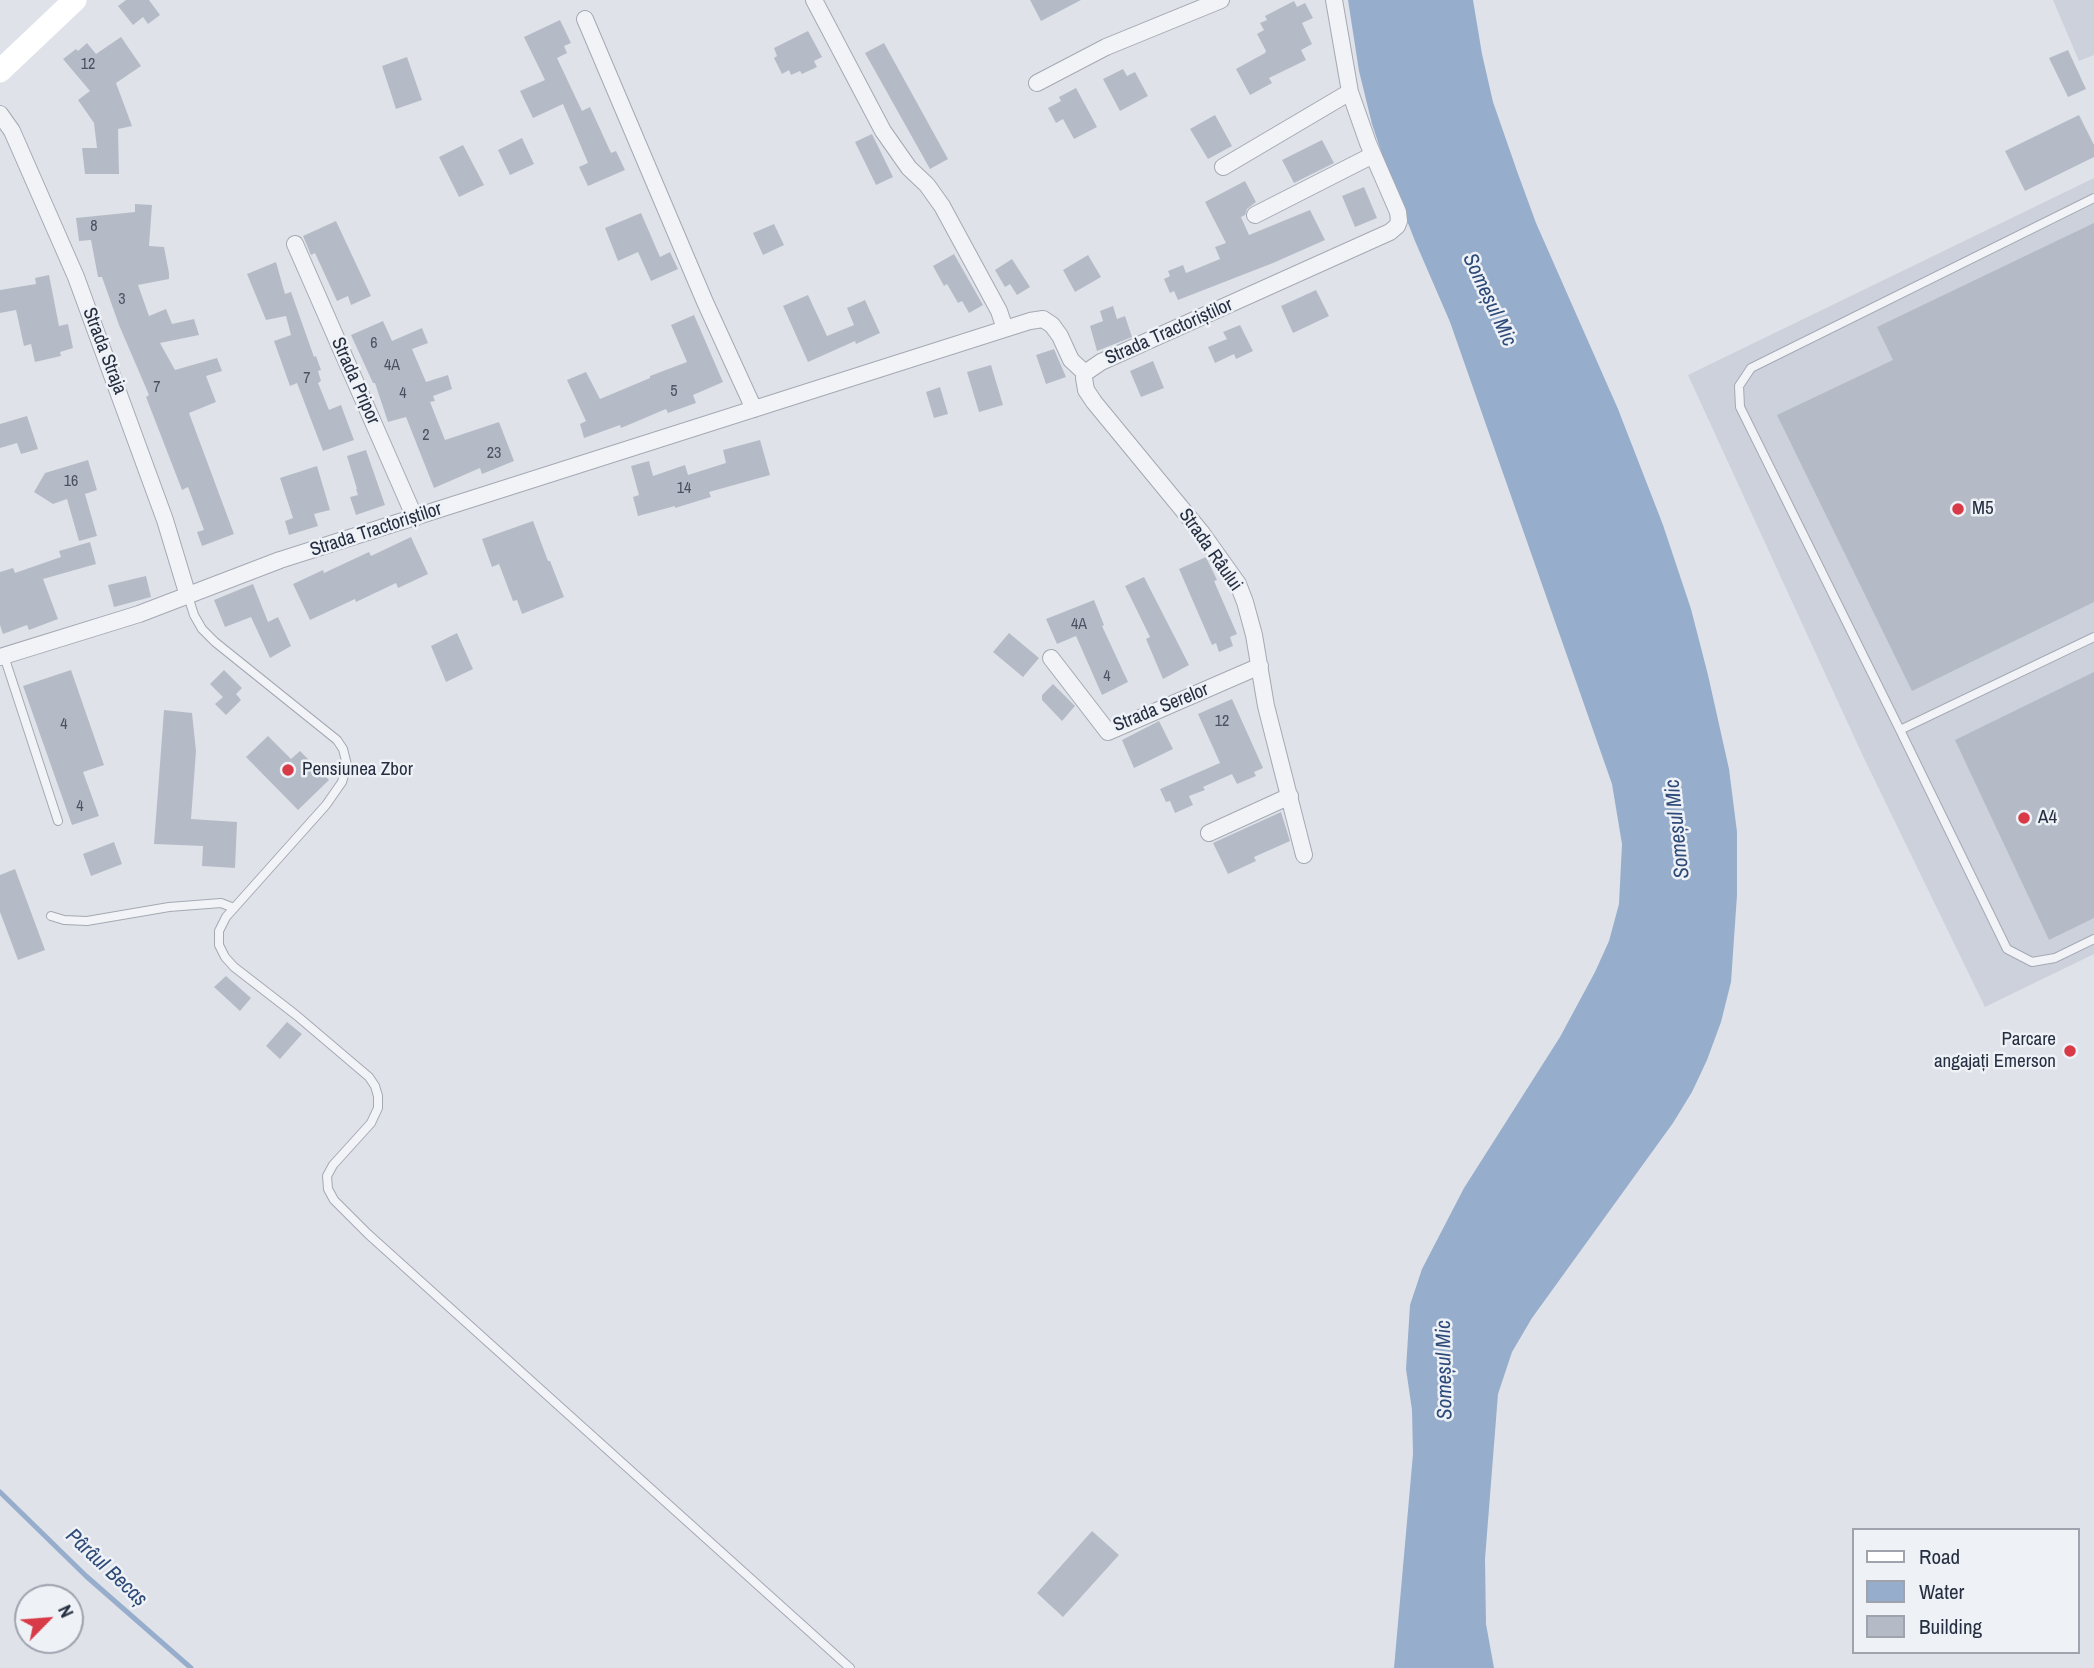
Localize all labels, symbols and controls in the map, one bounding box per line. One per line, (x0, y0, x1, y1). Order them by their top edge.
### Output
house number: 12 (81, 55, 95, 75)
house number: 8 (90, 217, 98, 237)
water label: Someșul Mic (1457, 250, 1521, 350)
house number: 3 (118, 290, 126, 310)
street label: Strada Tractoriștilor (1102, 294, 1236, 370)
street label: Strada Straja (77, 304, 131, 398)
street label: Strada Pripor (326, 334, 384, 428)
house number: 6 (370, 334, 378, 354)
house number: 4A (384, 356, 400, 376)
house number: 7 (303, 369, 311, 389)
house number: 7 (153, 378, 161, 398)
house number: 5 (670, 382, 678, 402)
house number: 4 (399, 384, 407, 404)
house number: 2 (422, 426, 430, 446)
house number: 23 (487, 444, 501, 464)
house number: 16 (64, 472, 78, 492)
house number: 14 (677, 479, 691, 499)
street label: Strada Tractoriștilor (307, 498, 445, 562)
place label: M5 (1972, 498, 1994, 520)
marker: M5 (1950, 501, 1966, 517)
street label: Strada Râului (1173, 504, 1247, 596)
house number: 4A (1071, 615, 1087, 635)
house number: 4 (1103, 667, 1111, 687)
street label: Strada Serelor (1110, 679, 1212, 737)
house number: 12 (1215, 712, 1229, 732)
house number: 4 (60, 715, 68, 735)
place label: Pensiunea Zbor (302, 759, 413, 781)
marker: Pensiunea Zbor (280, 762, 296, 778)
water label: Someșul Mic (1660, 778, 1696, 880)
house number: 4 (76, 797, 84, 817)
place label: A4 (2038, 807, 2057, 829)
marker: A4 (2016, 810, 2032, 826)
place label: Parcare angajați Emerson (1934, 1029, 2056, 1073)
marker: Parcare angajați Emerson (2062, 1043, 2078, 1059)
water label: Someșul Mic (1432, 1320, 1458, 1420)
water label: Pârâul Becaș (60, 1524, 152, 1612)
legend (1853, 1528, 2080, 1654)
text: Road (1919, 1542, 1960, 1571)
text: Water (1919, 1577, 1964, 1606)
north arrow (14, 1584, 84, 1654)
text: N (52, 1600, 80, 1622)
text: Building (1919, 1612, 1982, 1641)

